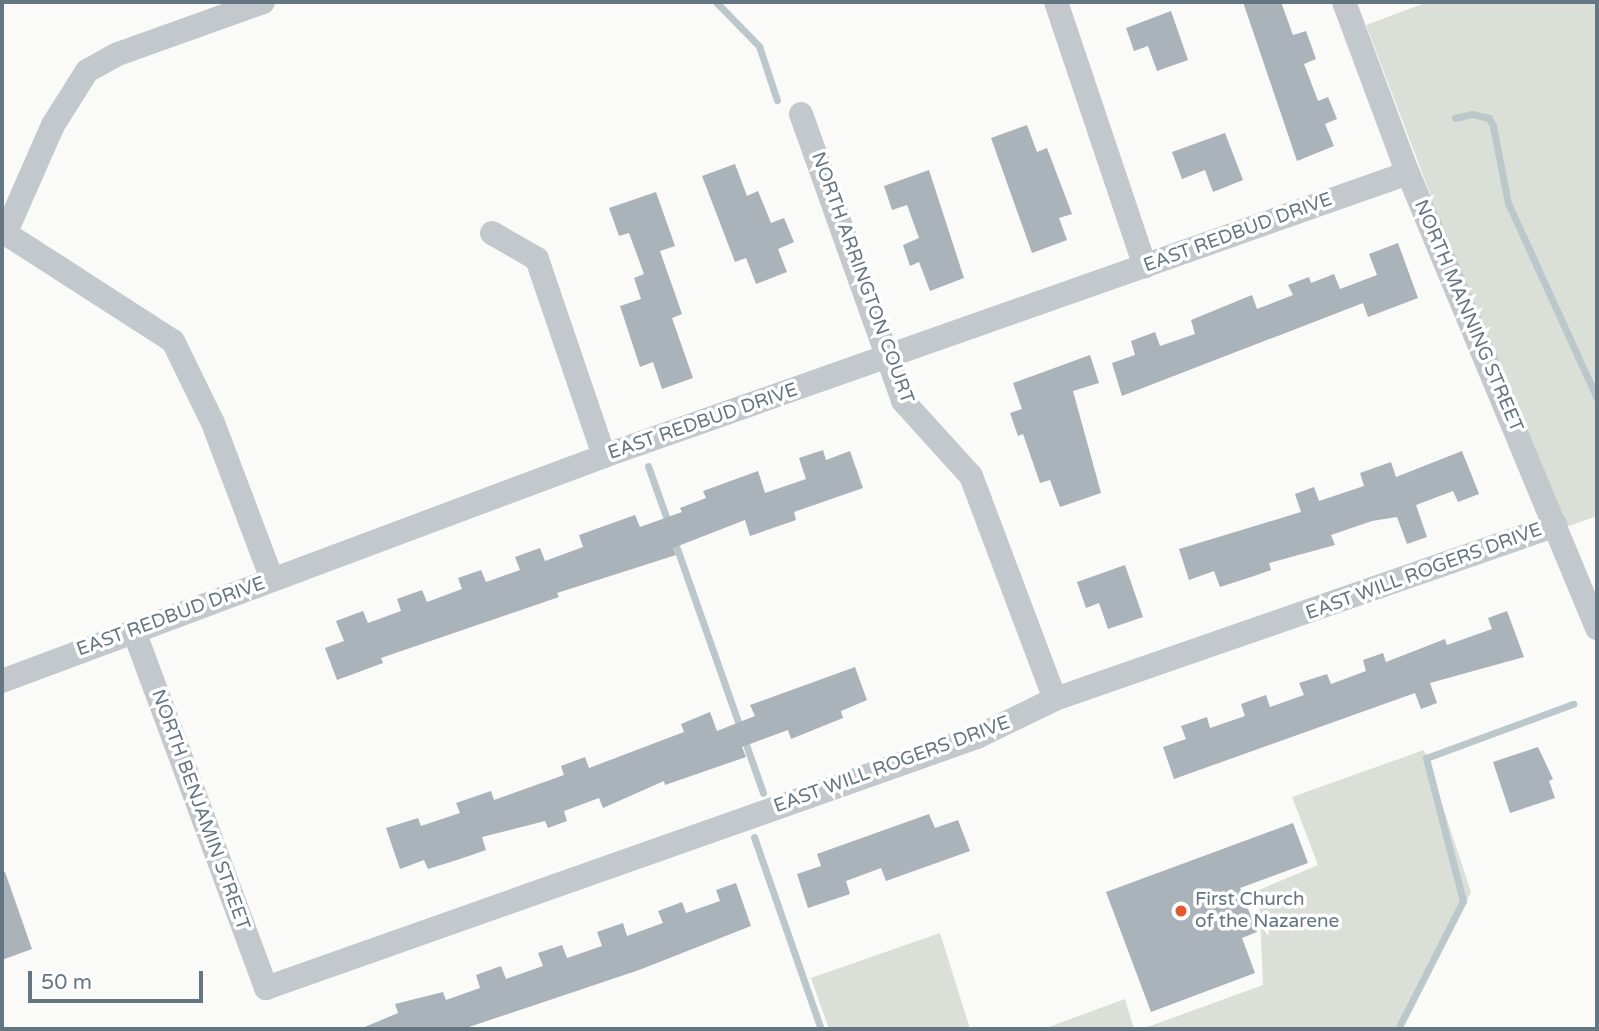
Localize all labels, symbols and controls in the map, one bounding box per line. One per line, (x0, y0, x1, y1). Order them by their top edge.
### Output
street label: NORTH ARRINGTON COURT (806, 149, 918, 407)
street label: EAST REDBUD DRIVE (1141, 188, 1335, 278)
street label: NORTH MANNING STREET (1409, 196, 1527, 436)
street label: EAST REDBUD DRIVE (605, 379, 801, 465)
street label: EAST WILL ROGERS DRIVE (1303, 519, 1545, 625)
street label: EAST REDBUD DRIVE (74, 572, 268, 662)
street label: NORTH BENJAMIN STREET (146, 687, 254, 933)
street label: EAST WILL ROGERS DRIVE (771, 712, 1013, 818)
place label: First Church of the Nazarene (1195, 889, 1339, 933)
marker: First Church of the Nazarene (1173, 903, 1189, 919)
scale bar (32, 958, 206, 1002)
text: 50 m (41, 970, 92, 995)

